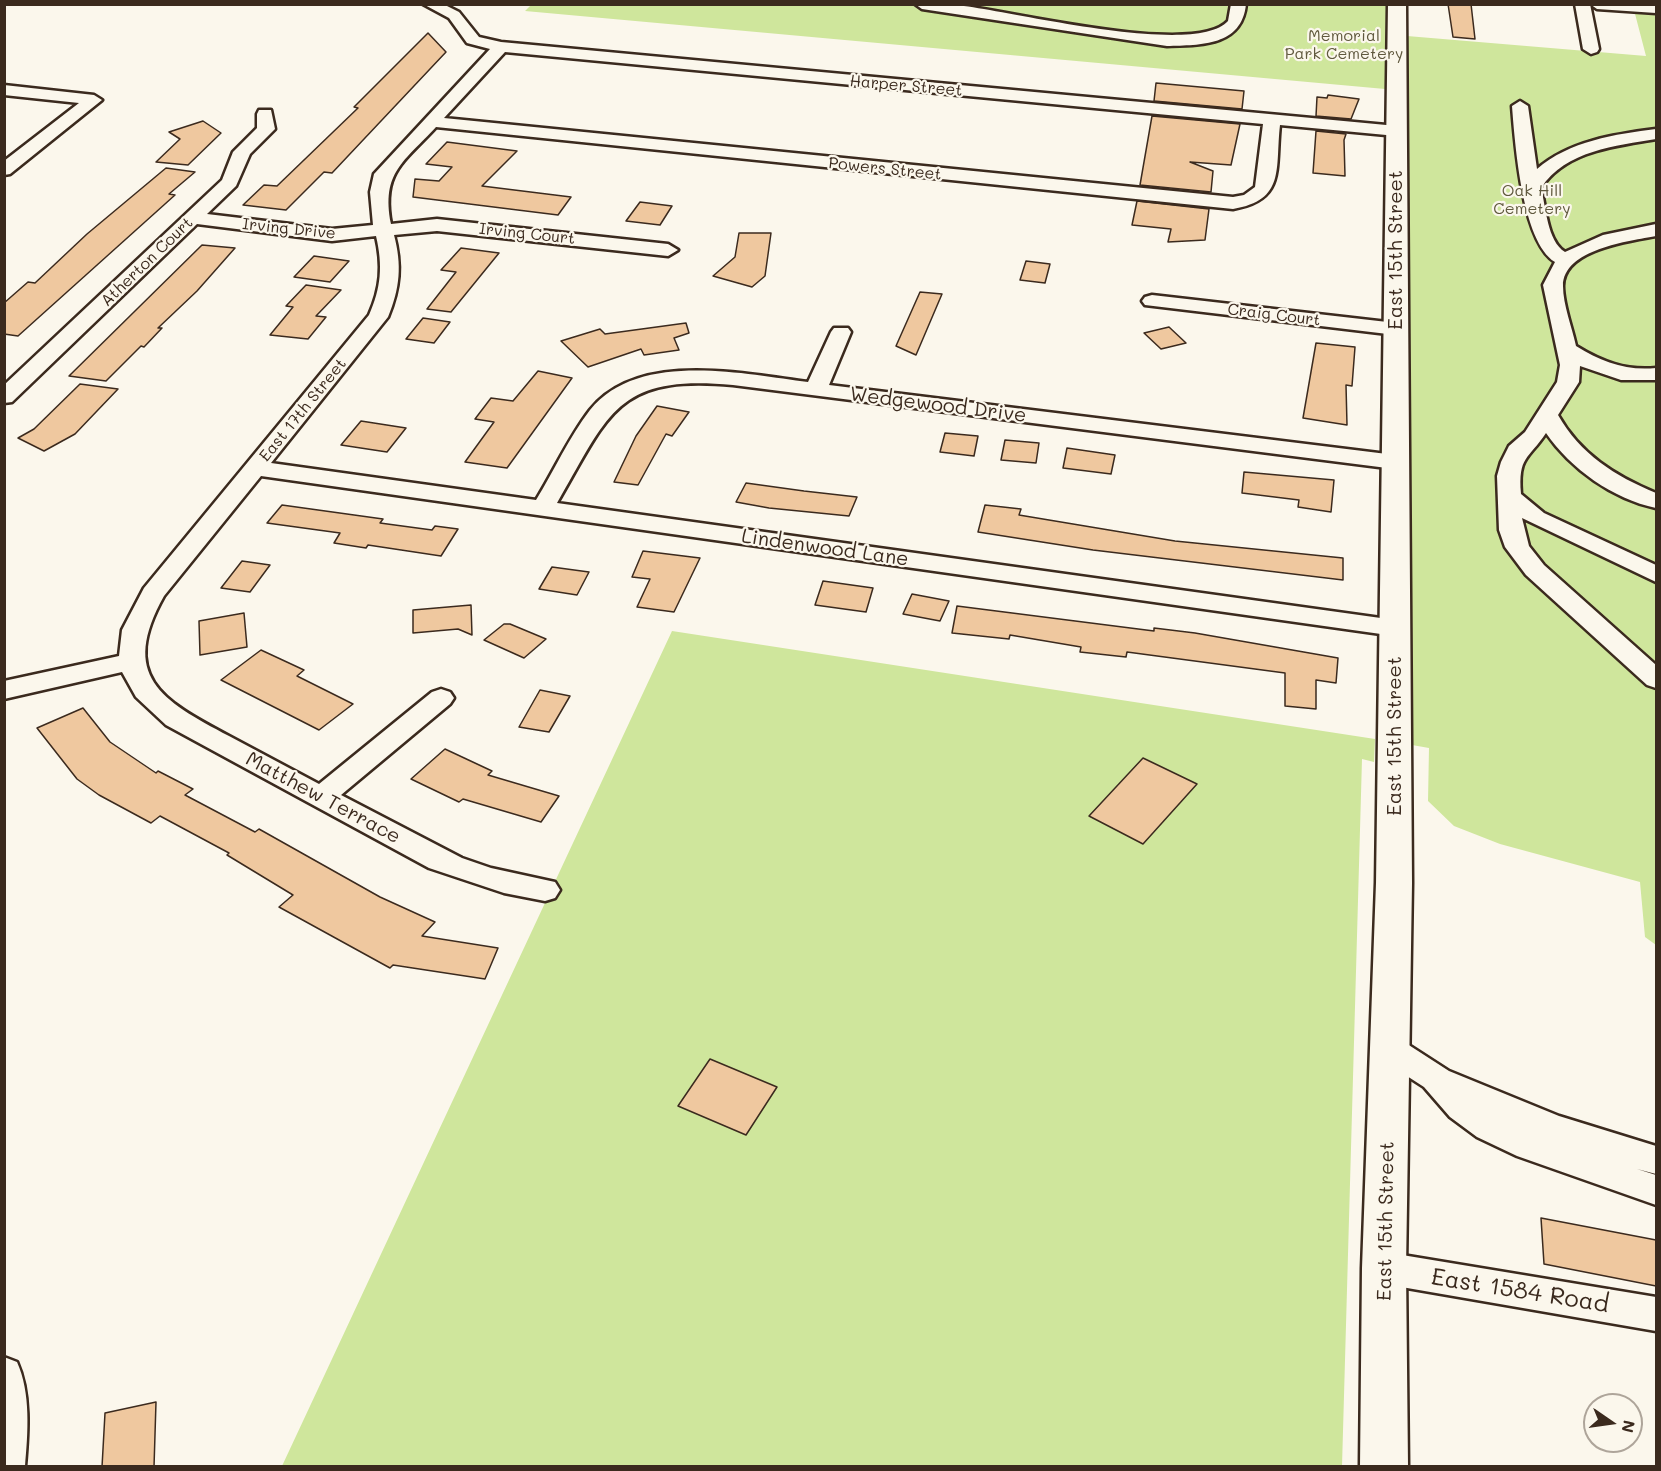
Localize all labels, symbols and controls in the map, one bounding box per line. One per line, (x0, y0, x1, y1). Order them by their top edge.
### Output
park label: Memorial Park Cemetery (1285, 26, 1403, 64)
street label: Harper Street (849, 72, 963, 100)
street label: Powers Street (828, 154, 942, 184)
street label: East 15th Street (1384, 170, 1408, 330)
park label: Oak Hill Cemetery (1493, 181, 1571, 219)
street label: Atherton Court (97, 213, 197, 311)
street label: Irving Drive (241, 215, 337, 243)
street label: Irving Court (478, 219, 576, 249)
street label: Craig Court (1226, 300, 1322, 330)
street label: East 17th Street (256, 355, 350, 465)
street label: Wedgewood Drive (848, 382, 1028, 428)
street label: Lindenwood Lane (740, 524, 910, 572)
street label: East 15th Street (1383, 656, 1407, 816)
street label: Matthew Terrace (242, 747, 404, 849)
street label: East 15th Street (1373, 1141, 1399, 1301)
street label: East 1584 Road (1429, 1263, 1611, 1319)
north arrow (1583, 1393, 1643, 1453)
text: N (1617, 1418, 1641, 1435)

